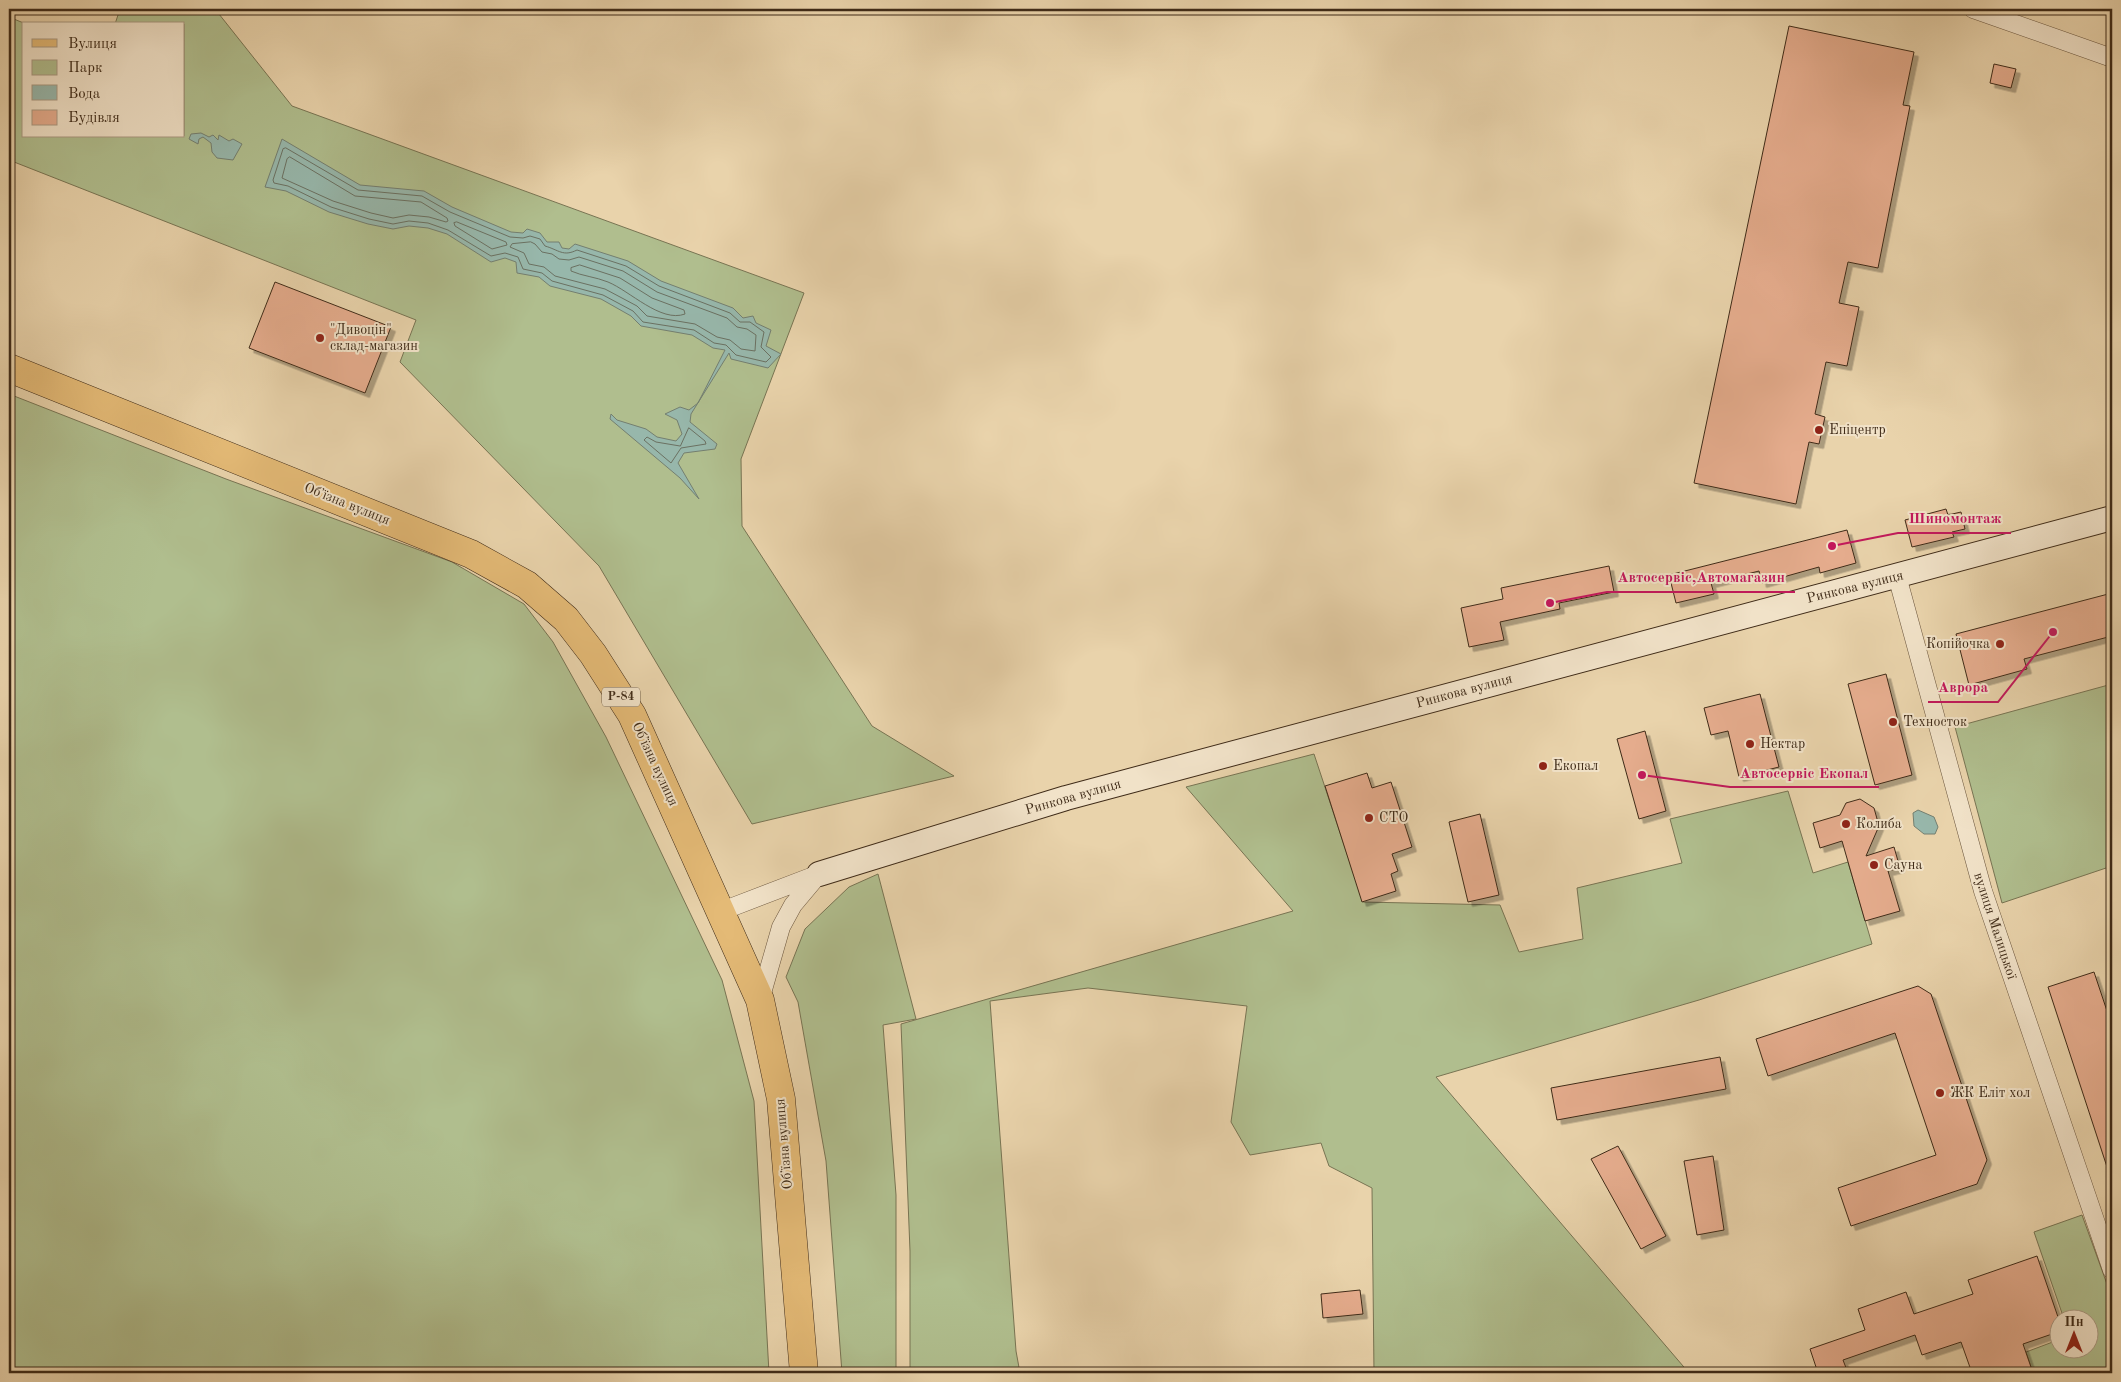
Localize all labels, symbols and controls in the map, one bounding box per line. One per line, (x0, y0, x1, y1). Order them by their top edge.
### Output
legend (22, 22, 185, 138)
text: Вулиця (68, 37, 117, 52)
text: Парк (68, 61, 103, 76)
text: Вода (68, 87, 101, 102)
text: Будівля (68, 111, 120, 126)
place label: "Дивоцін" склад-магазин (330, 323, 418, 353)
marker: "Дивоцін" склад-магазин (314, 332, 326, 344)
place label: Епіцентр (1829, 423, 1886, 437)
marker: Епіцентр (1813, 424, 1825, 436)
street label: Обʼїзна вулиця (302, 480, 392, 528)
callout: Шиномонтаж (1898, 503, 2011, 533)
text: Шиномонтаж (1909, 512, 2002, 527)
callout: Автосервіс,Автомагазин (1607, 562, 1795, 592)
street label: Ринкова вулиця (1805, 568, 1905, 606)
text: Автосервіс,Автомагазин (1617, 571, 1785, 586)
place label: Копійочка (1926, 637, 1990, 651)
marker: Копійочка (1994, 638, 2006, 650)
street label: Ринкова вулиця (1414, 671, 1514, 711)
callout: Аврора (1928, 672, 1998, 702)
text: Аврора (1938, 681, 1989, 696)
road number: Р-84 (602, 688, 640, 706)
place label: Техносток (1903, 715, 1967, 729)
marker: Техносток (1887, 716, 1899, 728)
street label: Обʼїзна вулиця (629, 720, 681, 808)
place label: Нектар (1760, 737, 1805, 751)
marker: Нектар (1744, 738, 1756, 750)
callout: Автосервіс Екопал (1730, 757, 1879, 787)
place label: Екопал (1553, 759, 1598, 773)
marker: Екопал (1537, 760, 1549, 772)
text: Автосервіс Екопал (1740, 767, 1869, 782)
street label: Ринкова вулиця (1023, 777, 1123, 817)
place label: СТО (1379, 811, 1408, 825)
marker: СТО (1363, 812, 1375, 824)
place label: Колиба (1856, 817, 1902, 831)
marker: Колиба (1840, 818, 1852, 830)
place label: Сауна (1884, 858, 1922, 872)
marker: Сауна (1868, 859, 1880, 871)
street label: вулиця Малицької (1971, 871, 2019, 981)
place label: ЖК Еліт хол (1950, 1086, 2030, 1100)
marker: ЖК Еліт хол (1934, 1087, 1946, 1099)
street label: Обʼїзна вулиця (773, 1098, 795, 1190)
north arrow (2048, 1310, 2098, 1360)
text: Пн (2064, 1315, 2084, 1329)

